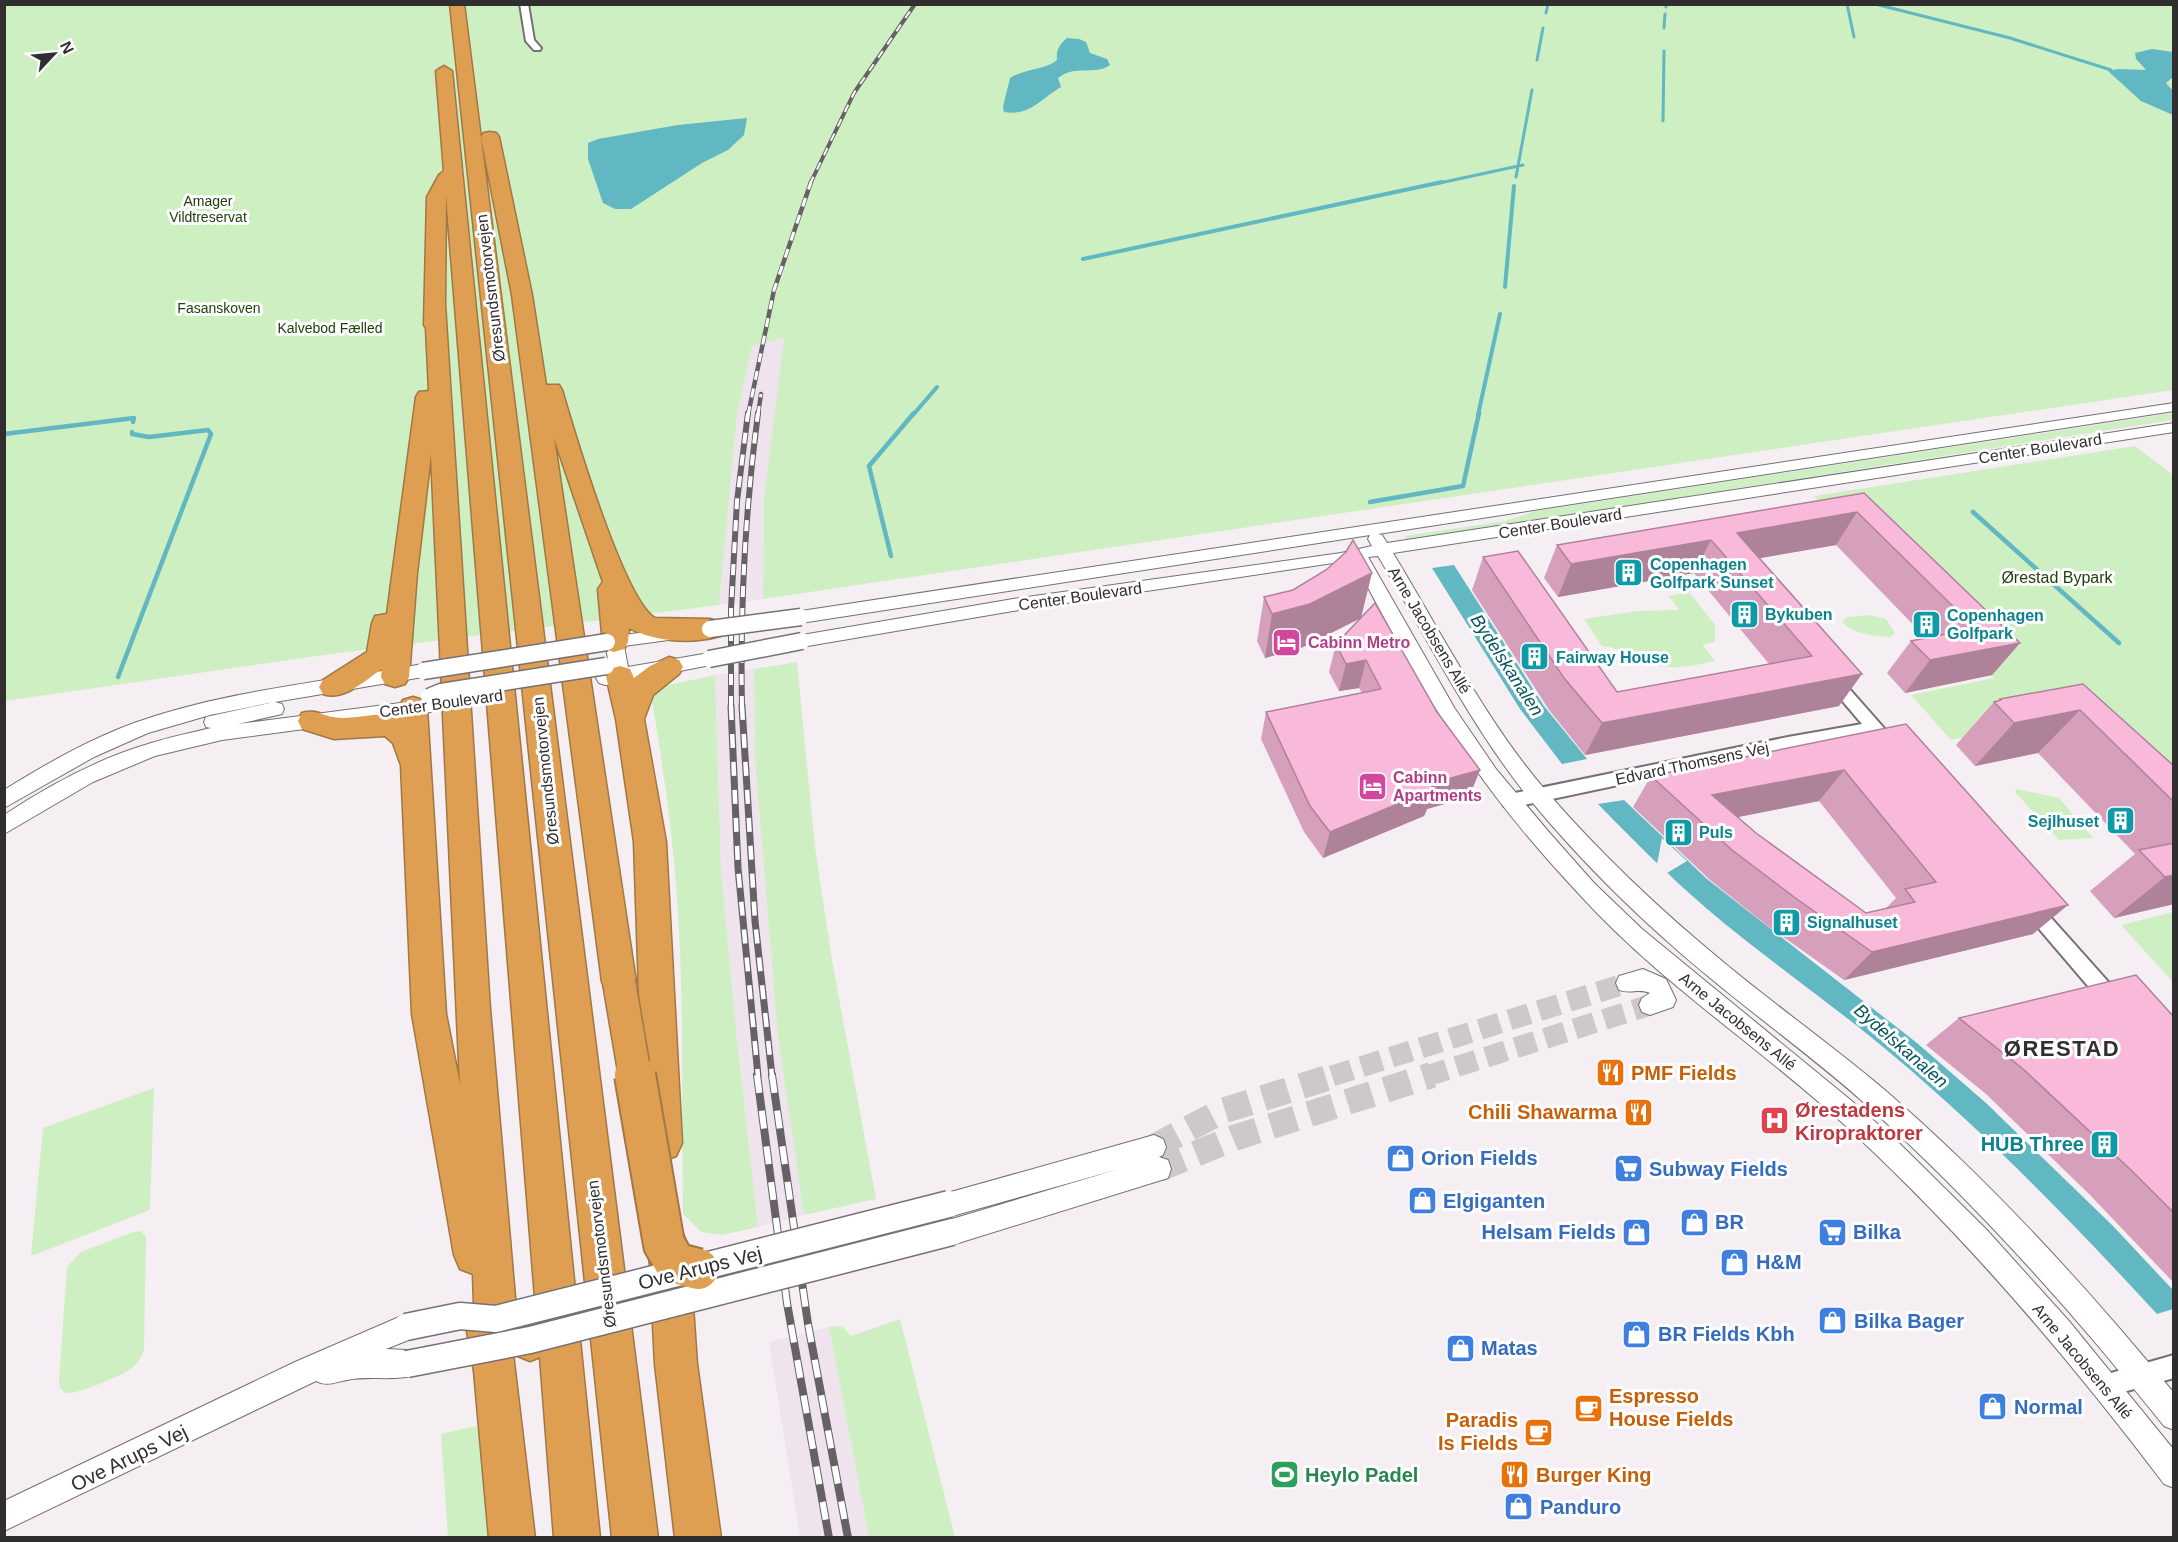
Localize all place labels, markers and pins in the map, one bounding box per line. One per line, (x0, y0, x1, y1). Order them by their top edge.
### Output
place label: Copenhagen Golfpark Sunset (1650, 556, 1774, 591)
building icon: Copenhagen Golfpark Sunset (1613, 557, 1645, 589)
building icon: Bykuben (1728, 598, 1760, 630)
place label: Bykuben (1765, 606, 1833, 623)
place label: Copenhagen Golfpark (1947, 607, 2044, 642)
building icon: Copenhagen Golfpark (1910, 608, 1942, 640)
hotel icon: Cabinn Metro (1271, 626, 1303, 658)
place label: Cabinn Metro (1308, 634, 1410, 651)
building icon: Fairway House (1519, 641, 1551, 673)
place label: Fairway House (1556, 649, 1669, 666)
place label: Cabinn Apartments (1393, 769, 1482, 804)
hotel icon: Cabinn Apartments (1356, 770, 1388, 802)
building icon: Sejlhuset (2104, 805, 2136, 837)
place label: Sejlhuset (2028, 813, 2100, 830)
building icon: Puls (1662, 816, 1694, 848)
place label: Puls (1699, 824, 1733, 841)
building icon: Signalhuset (1770, 906, 1802, 938)
place label: Signalhuset (1807, 914, 1898, 931)
restaurant icon: PMF Fields (1594, 1057, 1626, 1089)
place label: PMF Fields (1631, 1062, 1737, 1084)
restaurant icon: Chili Shawarma (1622, 1096, 1654, 1128)
place label: Ørestadens Kiropraktorer (1795, 1099, 1923, 1144)
place label: Chili Shawarma (1468, 1101, 1618, 1123)
hospital icon: Ørestadens Kiropraktorer (1758, 1105, 1790, 1137)
building icon: HUB Three (2089, 1128, 2121, 1160)
place label: HUB Three (1981, 1133, 2084, 1155)
shop icon: Orion Fields (1384, 1142, 1416, 1174)
place label: Orion Fields (1421, 1147, 1538, 1169)
supermarket icon: Subway Fields (1612, 1153, 1644, 1185)
place label: Subway Fields (1649, 1158, 1788, 1180)
shop icon: Elgiganten (1406, 1185, 1438, 1217)
place label: Elgiganten (1443, 1190, 1545, 1212)
shop icon: BR (1678, 1206, 1710, 1238)
place label: BR (1715, 1211, 1744, 1233)
shop icon: Helsam Fields (1621, 1216, 1653, 1248)
supermarket icon: Bilka (1816, 1216, 1848, 1248)
place label: Helsam Fields (1481, 1221, 1616, 1243)
place label: Bilka (1853, 1221, 1902, 1243)
shop icon: H&M (1719, 1246, 1751, 1278)
place label: H&M (1756, 1251, 1802, 1273)
shop icon: Bilka Bager (1817, 1305, 1849, 1337)
place label: Bilka Bager (1854, 1310, 1964, 1332)
shop icon: BR Fields Kbh (1621, 1318, 1653, 1350)
place label: BR Fields Kbh (1658, 1323, 1795, 1345)
shop icon: Matas (1444, 1332, 1476, 1364)
place label: Matas (1481, 1337, 1538, 1359)
place label: Espresso House Fields (1609, 1385, 1733, 1430)
shop icon: Normal (1977, 1391, 2009, 1423)
cafe icon: Espresso House Fields (1572, 1392, 1604, 1424)
place label: Normal (2014, 1396, 2083, 1418)
place label: Paradis Is Fields (1438, 1409, 1518, 1454)
cafe icon: Paradis Is Fields (1523, 1416, 1555, 1448)
sports icon: Heylo Padel (1268, 1459, 1300, 1491)
restaurant icon: Burger King (1499, 1459, 1531, 1491)
place label: Heylo Padel (1305, 1464, 1418, 1486)
place label: Burger King (1536, 1464, 1652, 1486)
shop icon: Panduro (1503, 1491, 1535, 1523)
place label: Panduro (1540, 1496, 1621, 1518)

